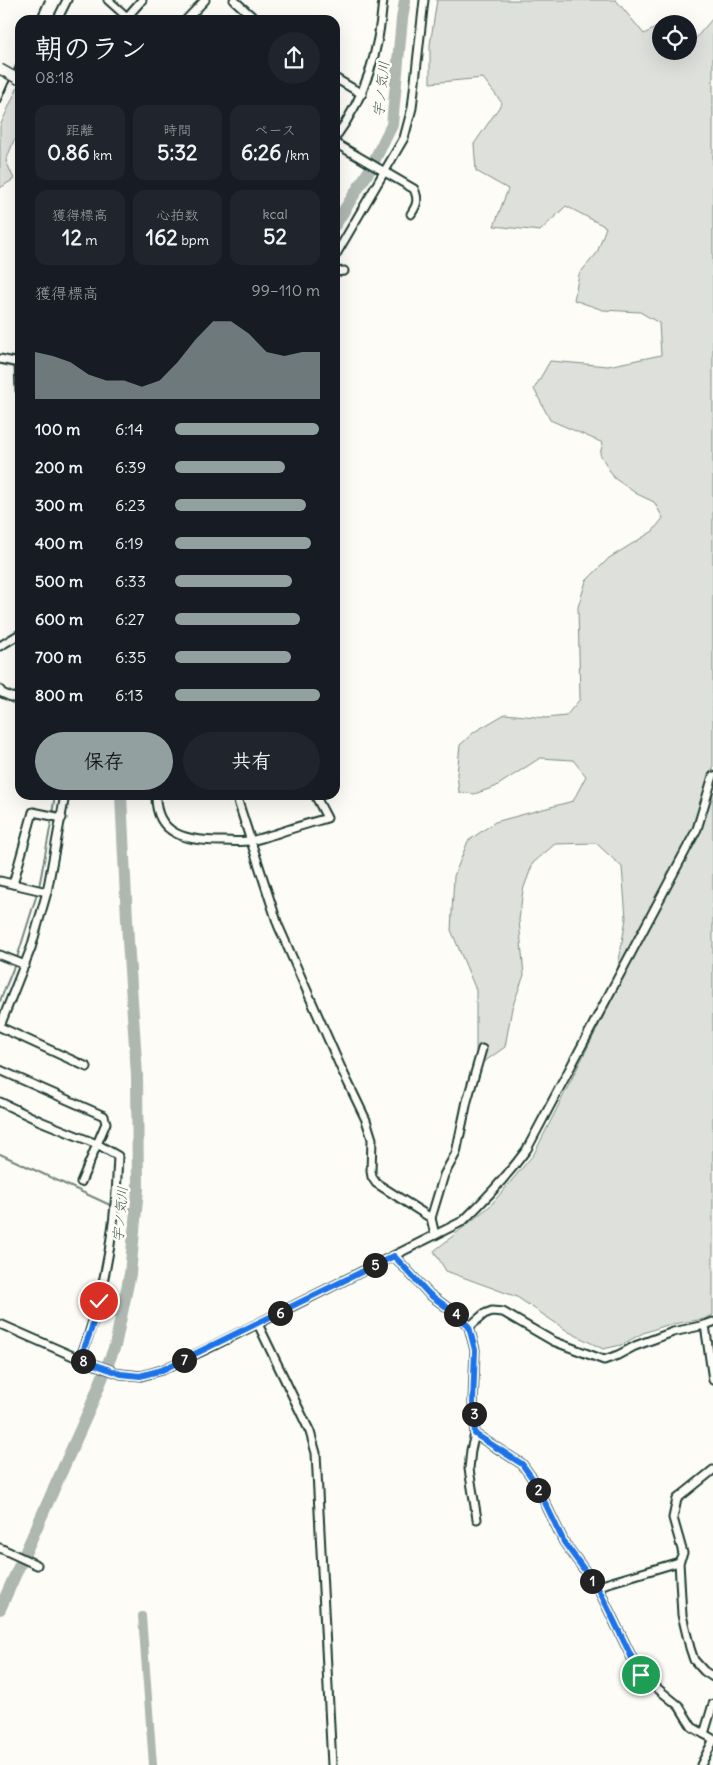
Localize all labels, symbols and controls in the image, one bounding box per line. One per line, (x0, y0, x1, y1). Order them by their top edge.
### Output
map controls (652, 15, 697, 60)
button: locate (652, 15, 697, 60)
text: 朝のラン (35, 30, 147, 66)
button: share (268, 32, 320, 84)
water label: 宇ノ気川 (369, 60, 393, 118)
text: 08:18 (35, 67, 74, 87)
text: 距離 (66, 121, 94, 139)
text: 時間 (163, 121, 191, 139)
text: ペース (255, 121, 296, 139)
text: 0.86 (47, 139, 90, 166)
text: 5:32 (157, 139, 198, 166)
text: 6:26 (241, 139, 281, 166)
text: km (90, 146, 112, 164)
text: /km (281, 146, 309, 164)
text: kcal (263, 205, 288, 223)
text: 獲得標高 (52, 206, 108, 224)
text: 心拍数 (156, 206, 198, 224)
text: 52 (263, 223, 287, 250)
text: 12 (62, 224, 82, 251)
text: 162 (146, 224, 178, 251)
text: m (82, 231, 98, 249)
text: bpm (178, 231, 209, 249)
text: 99–110 m (251, 280, 320, 300)
text: 獲得標高 (35, 283, 99, 303)
text: 100 m (35, 419, 80, 439)
text: 6:14 (115, 419, 143, 439)
text: 200 m (35, 457, 83, 477)
text: 6:39 (115, 457, 146, 477)
text: 300 m (35, 495, 83, 515)
text: 6:23 (115, 495, 146, 515)
text: 400 m (35, 533, 83, 553)
text: 6:19 (115, 533, 143, 553)
text: 500 m (35, 571, 83, 591)
text: 6:33 (115, 571, 146, 591)
text: 600 m (35, 609, 83, 629)
text: 6:27 (115, 609, 144, 629)
text: 700 m (35, 647, 82, 667)
text: 6:35 (115, 647, 146, 667)
text: 800 m (35, 685, 83, 705)
text: 6:13 (115, 685, 143, 705)
button: 保存 (35, 732, 173, 790)
button: 共有 (183, 732, 320, 790)
water label: 宇ノ気川 (109, 1185, 131, 1243)
pin: 5 (362, 1252, 388, 1278)
text: 5 (371, 1256, 380, 1274)
pin (78, 1280, 120, 1322)
icon: check (85, 1287, 113, 1315)
pin: 6 (268, 1300, 292, 1326)
pin: 4 (444, 1302, 468, 1326)
text: 6 (276, 1304, 285, 1322)
text: 4 (452, 1305, 461, 1323)
pin: 8 (70, 1348, 96, 1374)
pin: 7 (172, 1348, 196, 1372)
text: 7 (181, 1351, 188, 1369)
text: 8 (79, 1352, 88, 1370)
pin: 3 (462, 1402, 486, 1426)
text: 3 (471, 1405, 478, 1423)
pin: 2 (526, 1478, 550, 1502)
text: 2 (535, 1481, 542, 1499)
pin: 1 (580, 1568, 604, 1594)
text: 1 (590, 1572, 595, 1590)
pin (620, 1654, 662, 1696)
icon: arrive (627, 1661, 655, 1689)

